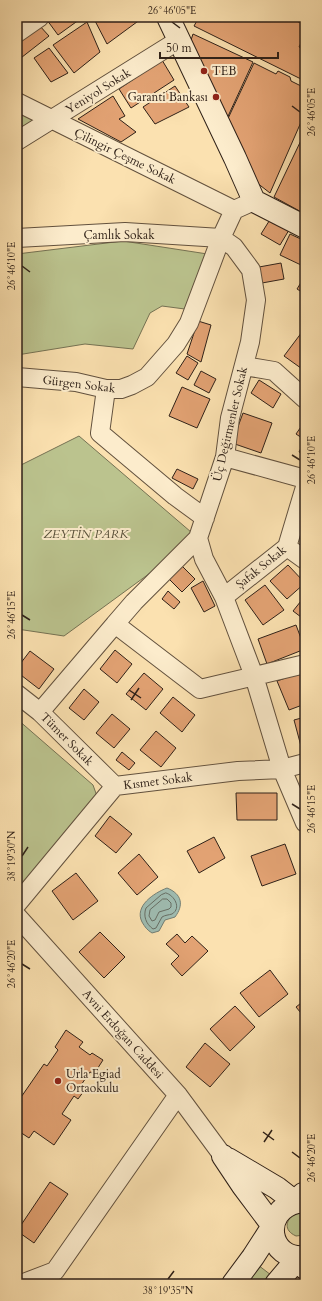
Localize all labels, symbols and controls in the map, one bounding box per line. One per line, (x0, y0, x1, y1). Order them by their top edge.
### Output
text: 26°46'05"E (148, 4, 196, 18)
scale bar (160, 34, 278, 60)
text: 50 m (166, 40, 193, 56)
place label: TEB (212, 63, 236, 79)
street label: Yeniyol Sokak (62, 64, 134, 117)
marker: TEB (199, 66, 209, 76)
text: 26°46'05"E (305, 88, 319, 136)
place label: Garanti Bankası (127, 89, 209, 105)
marker: Garanti Bankası (211, 92, 221, 102)
street label: Çilingir Çeşme Sokak (71, 124, 179, 188)
street label: Çamlık Sokak (83, 227, 155, 243)
text: 26°46'10"E (5, 242, 19, 290)
street label: Üç Değirmenler Sokak (208, 364, 251, 483)
street label: Gürgen Sokak (42, 372, 117, 396)
text: 26°46'10"E (305, 436, 319, 484)
park label: ZEYTİN PARK (43, 526, 129, 542)
street label: Şafak Sokak (233, 541, 290, 592)
text: 26°46'15"E (5, 591, 19, 639)
street label: Tümer Sokak (37, 709, 97, 769)
street label: Kısmet Sokak (123, 769, 194, 793)
text: 26°46'15"E (305, 785, 319, 833)
text: 38°19'30"N (5, 830, 19, 881)
text: 26°46'20"E (5, 940, 19, 988)
street label: Avni Erdoğan Caddesi (79, 986, 168, 1082)
place label: Urla Egiad Ortaokulu (66, 1066, 121, 1096)
marker: Urla Egiad Ortaokulu (53, 1076, 63, 1086)
text: 26°46'20"E (305, 1134, 319, 1182)
text: 38°19'35"N (143, 1284, 194, 1298)

